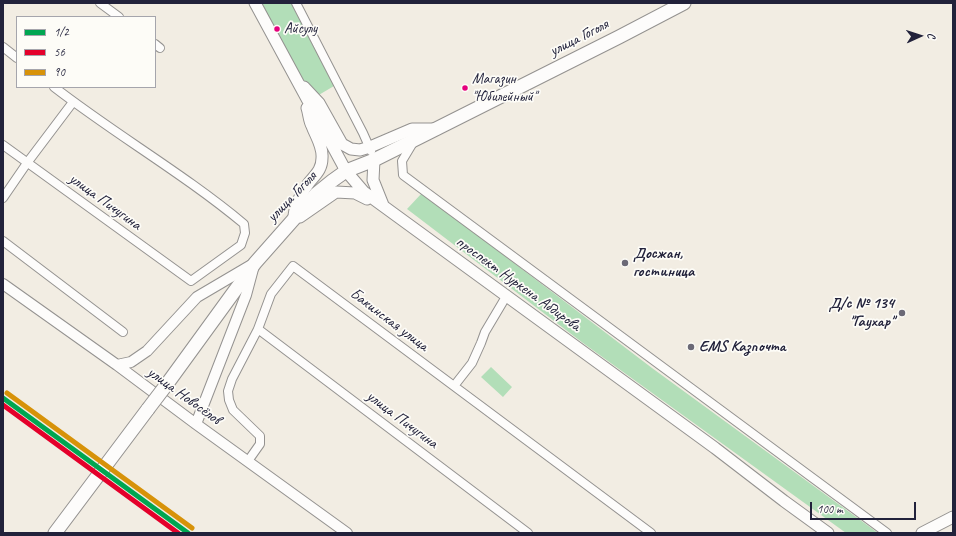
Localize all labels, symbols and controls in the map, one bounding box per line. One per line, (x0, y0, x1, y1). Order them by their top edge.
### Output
street label: улица Гоголя (546, 15, 612, 61)
legend (16, 16, 156, 88)
north arrow (900, 16, 940, 56)
place label: Айсулу (284, 20, 317, 38)
text: 1/2 (54, 24, 69, 40)
marker: Айсулу (272, 24, 282, 34)
text: С (925, 32, 939, 38)
text: 56 (54, 44, 65, 60)
text: 90 (54, 64, 65, 80)
place label: Магазин "Юбилейный" (472, 70, 536, 105)
marker: Магазин "Юбилейный" (460, 83, 470, 93)
street label: улица Гоголя (263, 168, 321, 226)
street label: улица Пичугина (65, 169, 145, 235)
street label: проспект Нуркена Абдирова (452, 232, 584, 336)
place label: Досжан, гостиница (633, 244, 694, 282)
marker: Досжан, гостиница (620, 258, 630, 268)
street label: Бакинская улица (346, 284, 432, 356)
place label: Д/с № 134 "Гаухар" (828, 294, 894, 332)
marker: Д/с № 134 "Гаухар" (897, 308, 907, 318)
place label: EMS Казпочта (699, 337, 785, 357)
marker: EMS Казпочта (686, 342, 696, 352)
street label: улица Новосёлов (143, 363, 225, 429)
street label: улица Пичугина (362, 387, 442, 453)
scale bar (812, 494, 918, 520)
text: 100 m (817, 501, 843, 517)

